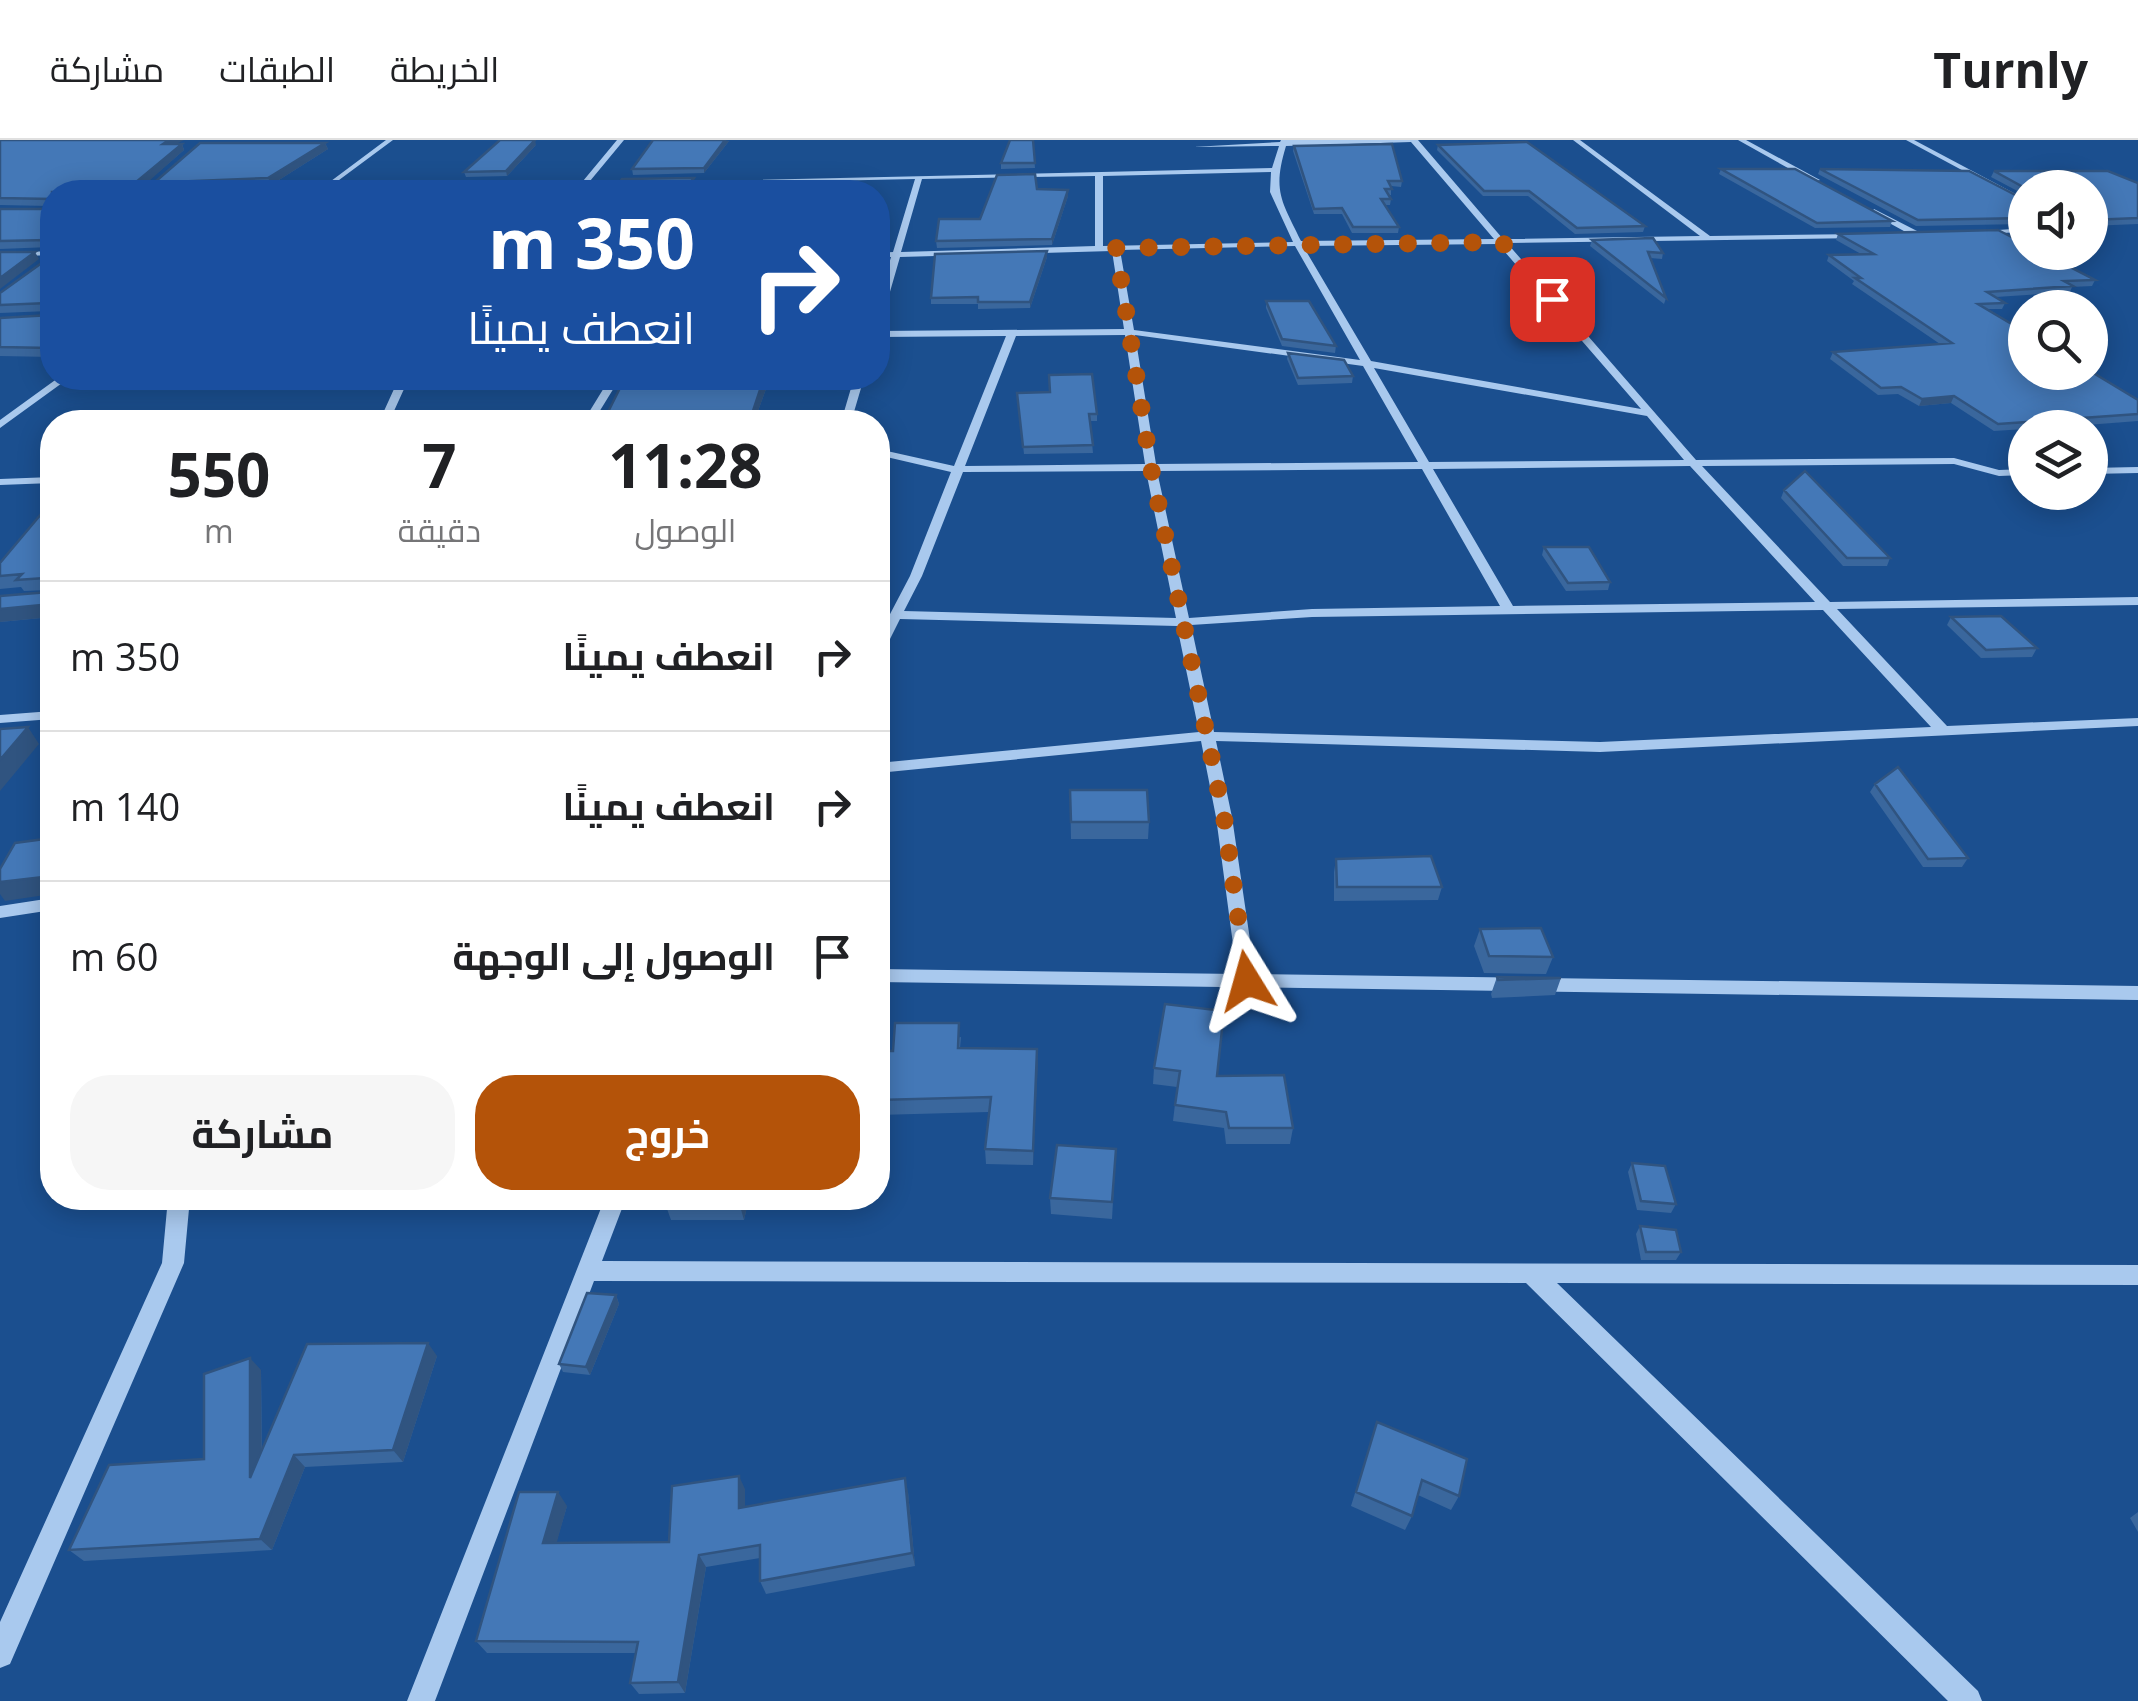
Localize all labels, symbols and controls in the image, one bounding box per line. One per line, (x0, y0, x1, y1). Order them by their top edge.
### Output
text: Turnly (1933, 37, 2088, 102)
text: مشاركة (50, 45, 164, 92)
text: الطبقات (219, 45, 335, 92)
text: الخريطة (390, 45, 499, 92)
map controls (2008, 170, 2108, 510)
button: sound (2008, 170, 2108, 270)
text: 350 m (488, 194, 695, 290)
icon: right (730, 220, 860, 350)
pin (1510, 257, 1595, 342)
icon: arrive (1525, 272, 1580, 327)
button: search (2008, 290, 2108, 390)
text: انعطف يمينًا (467, 296, 695, 357)
button: layers (2008, 410, 2108, 510)
text: 7 (422, 424, 456, 506)
text: 11:28 (608, 424, 763, 506)
text: 550 (167, 433, 270, 515)
text: دقيقة (398, 508, 481, 551)
text: الوصول (634, 508, 736, 551)
text: m (204, 509, 234, 552)
text: انعطف يمينًا (563, 629, 775, 681)
icon: right (805, 629, 860, 684)
text: 350 m (70, 630, 180, 682)
text: انعطف يمينًا (563, 779, 775, 831)
icon: right (805, 779, 860, 834)
text: 140 m (70, 780, 180, 832)
text: الوصول إلى الوجهة (453, 929, 775, 981)
icon: arrive (805, 929, 860, 984)
position arrow (1195, 929, 1299, 1033)
text: 60 m (70, 930, 159, 982)
button: مشاركة (70, 1075, 455, 1190)
button: خروج (475, 1075, 860, 1190)

